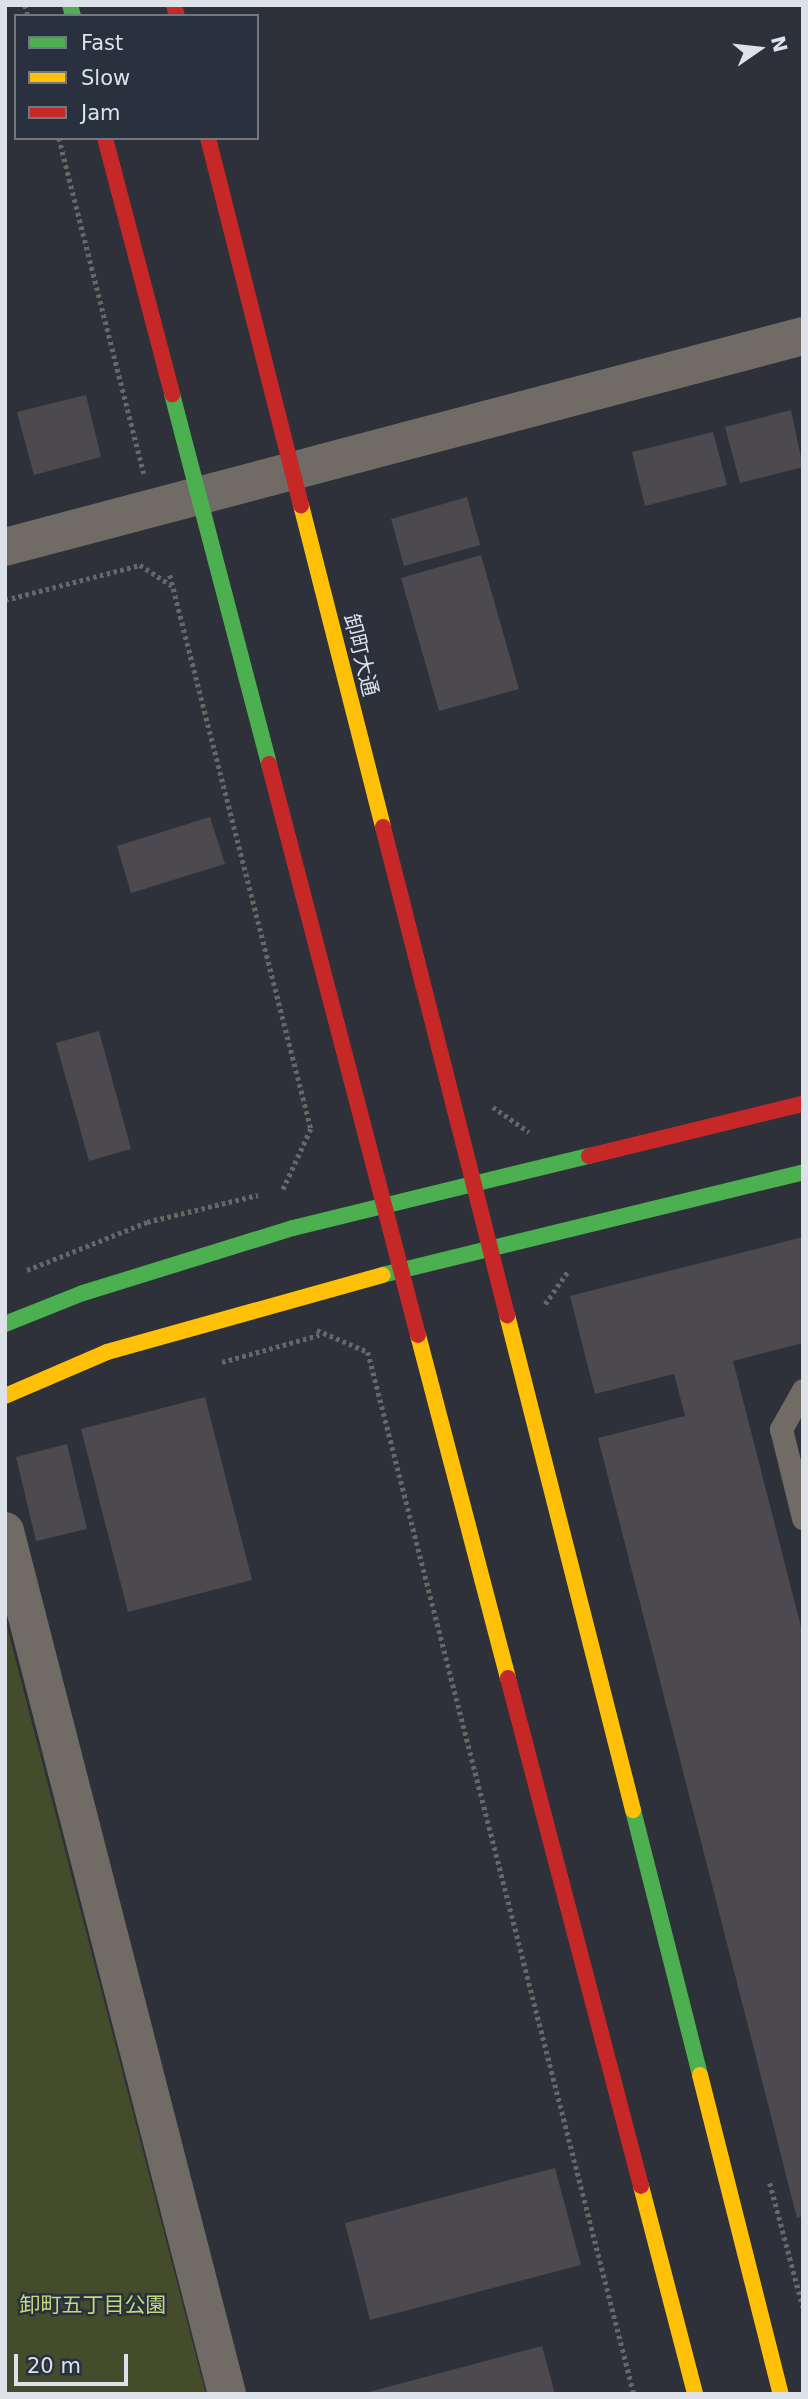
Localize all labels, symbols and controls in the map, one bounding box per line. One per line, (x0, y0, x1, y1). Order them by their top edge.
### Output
legend (14, 14, 259, 140)
north arrow (724, 14, 794, 84)
text: Fast (81, 31, 123, 55)
text: N (767, 34, 792, 54)
text: Slow (81, 66, 130, 90)
text: Jam (81, 101, 121, 125)
street label: 卸町大通 (339, 611, 383, 699)
park label: 卸町五丁目公園 (20, 2292, 166, 2318)
scale bar (18, 2340, 131, 2384)
text: 20 m (27, 2354, 81, 2378)

